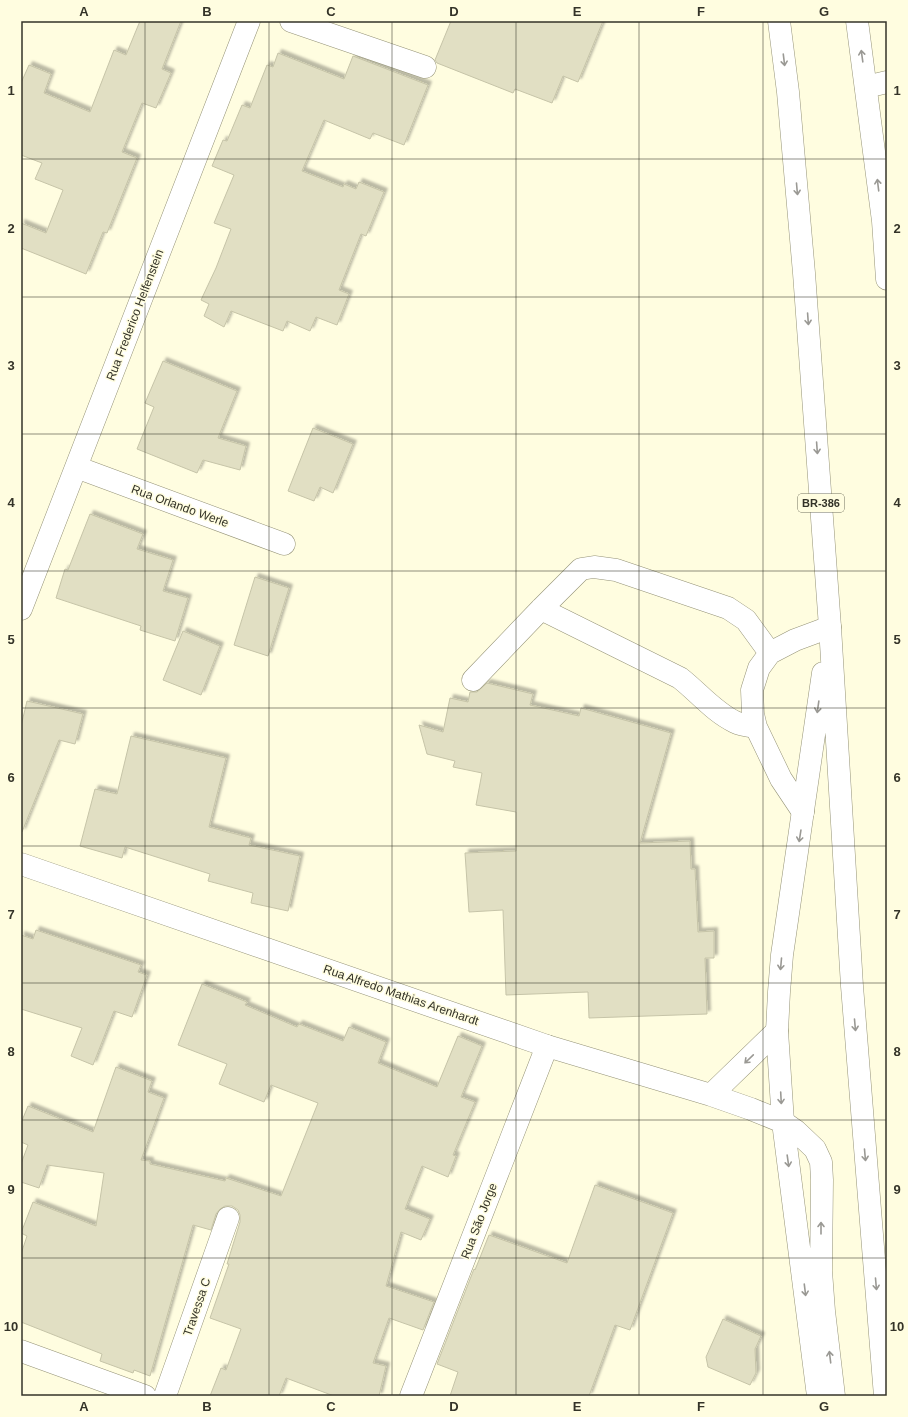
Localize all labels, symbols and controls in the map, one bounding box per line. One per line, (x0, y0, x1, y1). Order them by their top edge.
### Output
text: A (79, 4, 89, 19)
text: B (202, 4, 212, 19)
text: C (326, 4, 336, 19)
text: D (449, 4, 459, 19)
text: E (573, 4, 582, 19)
text: F (697, 4, 705, 19)
text: G (819, 4, 829, 19)
one-way arrow (858, 50, 866, 63)
one-way arrow (780, 53, 788, 66)
text: 1 (7, 83, 15, 98)
text: 1 (893, 83, 901, 98)
one-way arrow (874, 179, 882, 192)
one-way arrow (793, 182, 800, 195)
text: 2 (7, 221, 15, 236)
text: 2 (893, 221, 901, 236)
street label: Rua Frederico Helfenstein (103, 247, 167, 383)
one-way arrow (804, 312, 811, 325)
text: 3 (7, 358, 15, 373)
text: 3 (893, 358, 901, 373)
one-way arrow (813, 441, 820, 454)
street label: Rua Orlando Werle (129, 482, 231, 530)
road number: BR-386 (798, 494, 844, 512)
text: 4 (7, 495, 15, 510)
text: 4 (893, 495, 901, 510)
text: 5 (7, 632, 15, 647)
text: 5 (893, 632, 901, 647)
one-way arrow (814, 700, 822, 713)
text: 6 (7, 770, 15, 785)
text: 6 (893, 770, 901, 785)
one-way arrow (796, 829, 804, 842)
text: 7 (7, 907, 15, 922)
text: 7 (893, 907, 901, 922)
one-way arrow (777, 957, 785, 970)
street label: Rua Alfredo Mathias Arenhardt (321, 962, 481, 1028)
one-way arrow (851, 1018, 858, 1031)
text: 8 (7, 1044, 15, 1059)
text: 8 (893, 1044, 901, 1059)
one-way arrow (744, 1054, 754, 1064)
one-way arrow (778, 1091, 785, 1104)
one-way arrow (862, 1148, 869, 1161)
one-way arrow (784, 1154, 792, 1167)
street label: Rua São Jorge (458, 1181, 500, 1261)
text: 9 (7, 1182, 15, 1197)
text: 9 (893, 1182, 901, 1197)
one-way arrow (817, 1222, 825, 1235)
street label: Travessa C (180, 1276, 214, 1338)
one-way arrow (872, 1277, 880, 1290)
one-way arrow (801, 1283, 809, 1296)
text: 10 (4, 1319, 18, 1334)
text: 10 (890, 1319, 904, 1334)
one-way arrow (826, 1351, 833, 1364)
text: A (79, 1399, 89, 1414)
text: B (202, 1399, 212, 1414)
text: C (326, 1399, 336, 1414)
text: D (449, 1399, 459, 1414)
text: E (573, 1399, 582, 1414)
text: F (697, 1399, 705, 1414)
text: G (819, 1399, 829, 1414)

